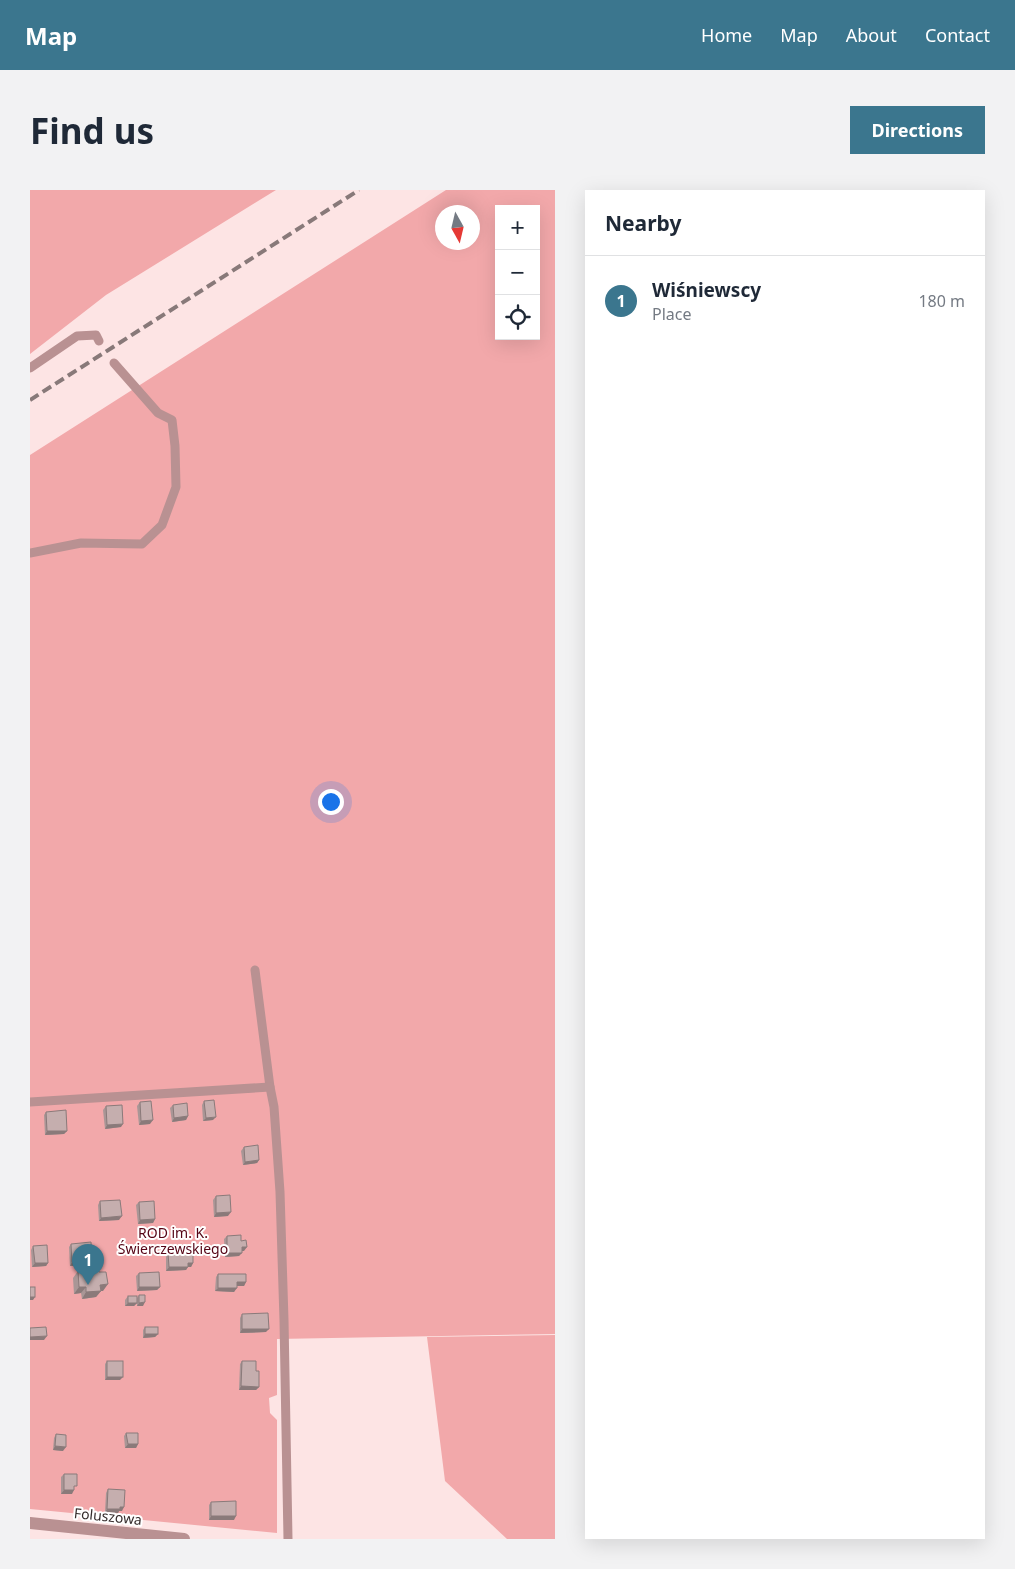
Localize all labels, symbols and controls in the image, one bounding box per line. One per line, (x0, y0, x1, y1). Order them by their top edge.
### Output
text: Map (25, 19, 77, 52)
text: Home (701, 23, 752, 47)
text: Map (780, 23, 818, 47)
text: About (846, 23, 897, 47)
text: Contact (925, 23, 990, 47)
button: Directions (850, 106, 985, 154)
text: Find us (30, 107, 154, 154)
north arrow (435, 205, 480, 250)
map controls (495, 205, 540, 340)
button: + (495, 205, 540, 250)
text: Nearby (605, 209, 681, 237)
button: − (495, 250, 540, 295)
text: Wiśniewscy (652, 277, 761, 303)
text: 1 (616, 290, 626, 312)
text: 180 m (918, 290, 965, 312)
button: locate (495, 295, 540, 340)
text: Place (652, 303, 692, 325)
your location (318, 789, 344, 815)
park label: ROD im. K. Świerczewskiego (118, 1223, 228, 1258)
pin: 1 (72, 1244, 104, 1285)
street label: Foluszowa (73, 1503, 143, 1529)

